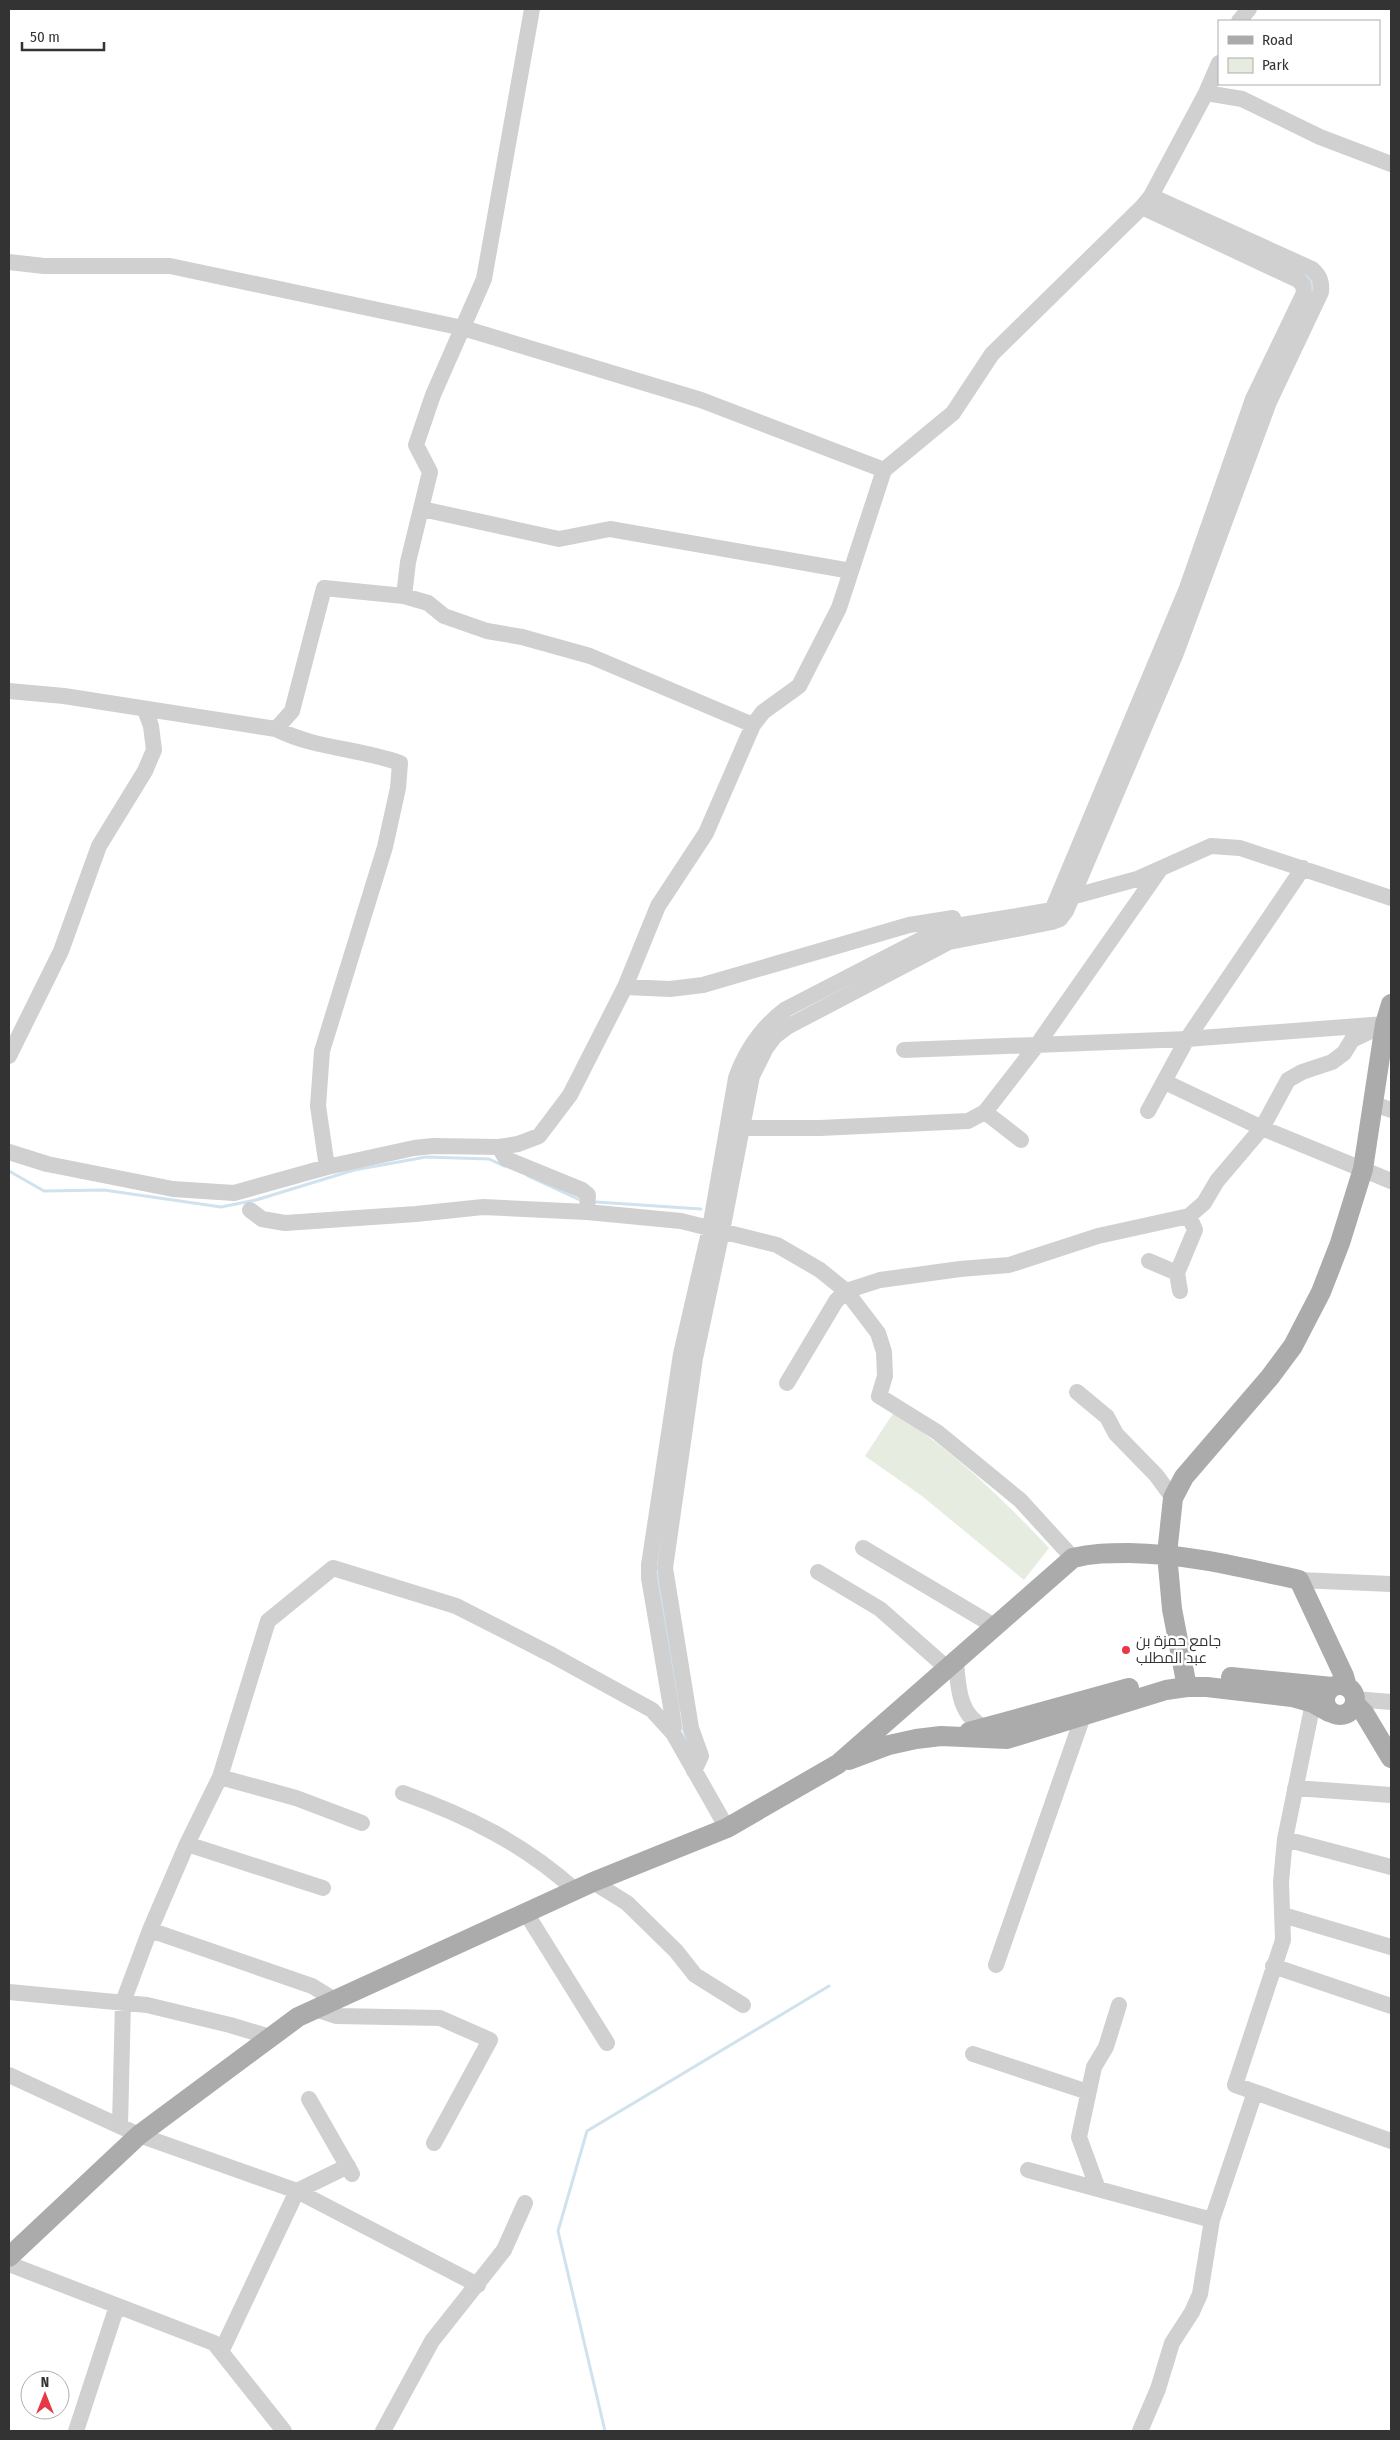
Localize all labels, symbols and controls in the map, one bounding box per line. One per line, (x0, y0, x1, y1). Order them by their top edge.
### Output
scale bar (22, 20, 105, 52)
legend (1218, 20, 1380, 85)
text: 50 m (30, 28, 60, 46)
text: Road (1262, 31, 1293, 49)
text: Park (1262, 56, 1289, 74)
place label: جامع حمزة بن عبد المطلب (1136, 1632, 1221, 1667)
marker: جامع حمزة بن عبد المطلب (1120, 1644, 1132, 1656)
north arrow (20, 2370, 70, 2420)
text: N (41, 2374, 49, 2391)

